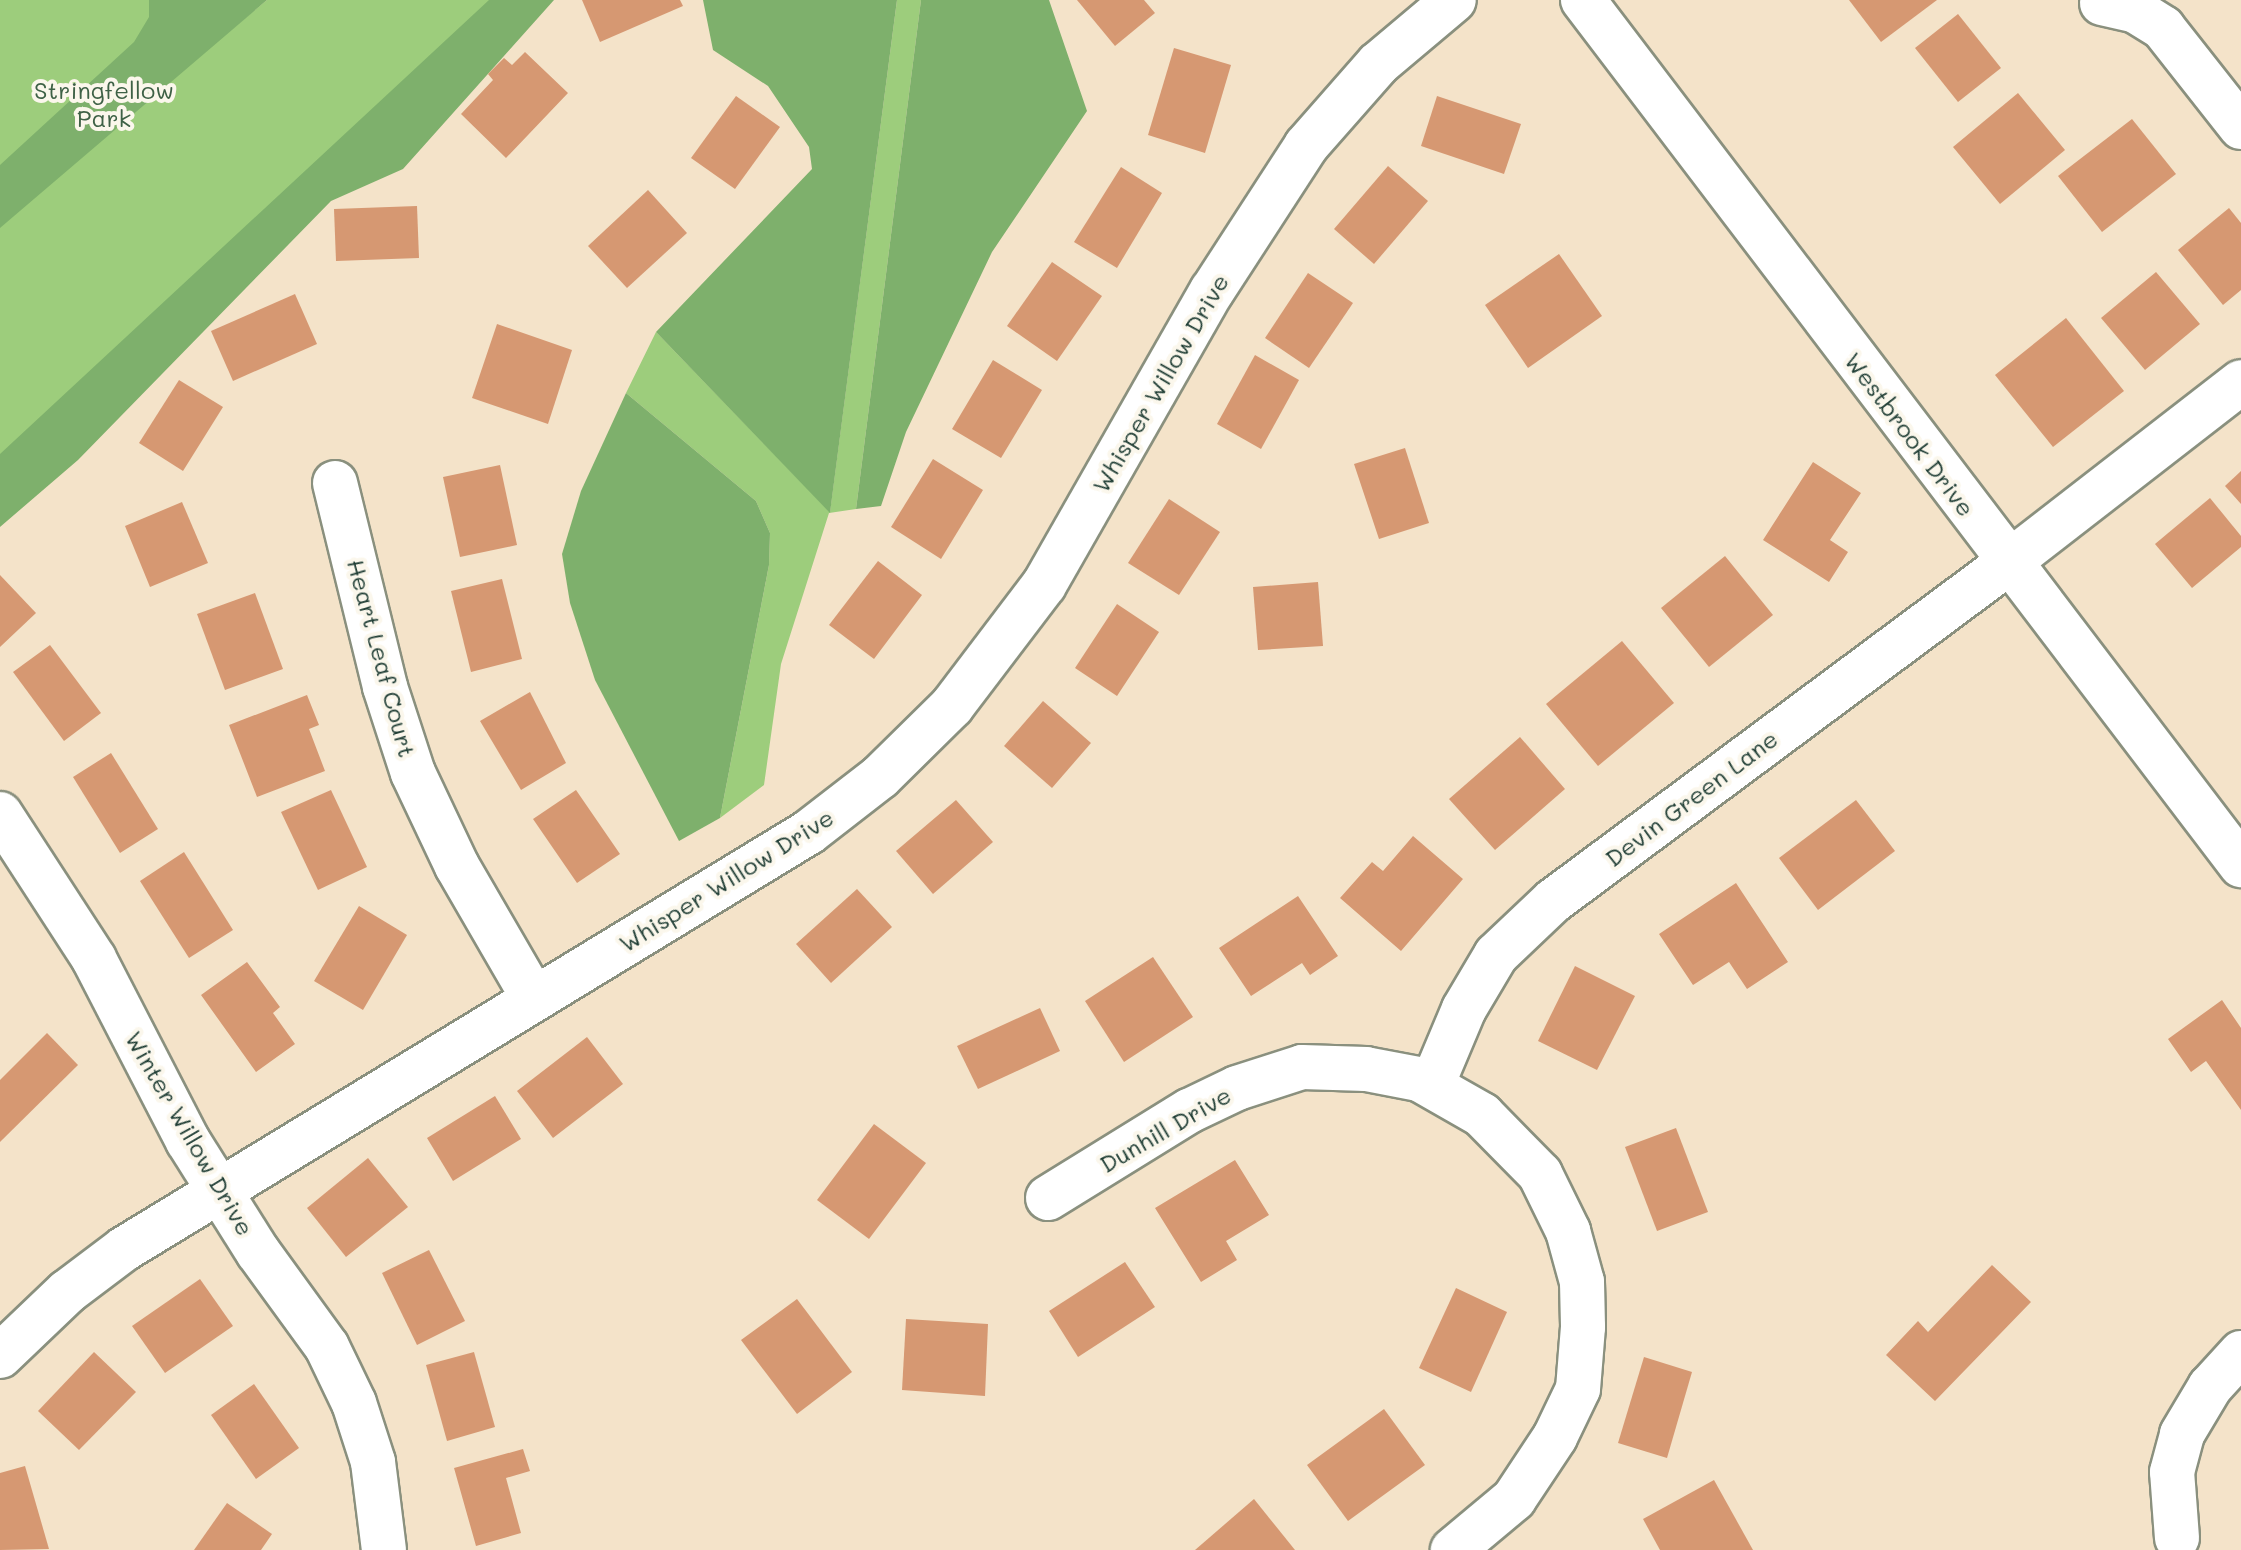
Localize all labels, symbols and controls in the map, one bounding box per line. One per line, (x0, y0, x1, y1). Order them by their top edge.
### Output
park label: Stringfellow Park (34, 76, 174, 132)
street label: Whisper Willow Drive (1086, 269, 1234, 497)
street label: Westbrook Drive (1839, 346, 1981, 522)
street label: Heart Leaf Court (342, 556, 422, 760)
street label: Devin Green Lane (1599, 724, 1783, 872)
street label: Whisper Willow Drive (613, 802, 839, 958)
street label: Winter Willow Drive (120, 1026, 260, 1240)
street label: Dunhill Drive (1094, 1080, 1236, 1178)

